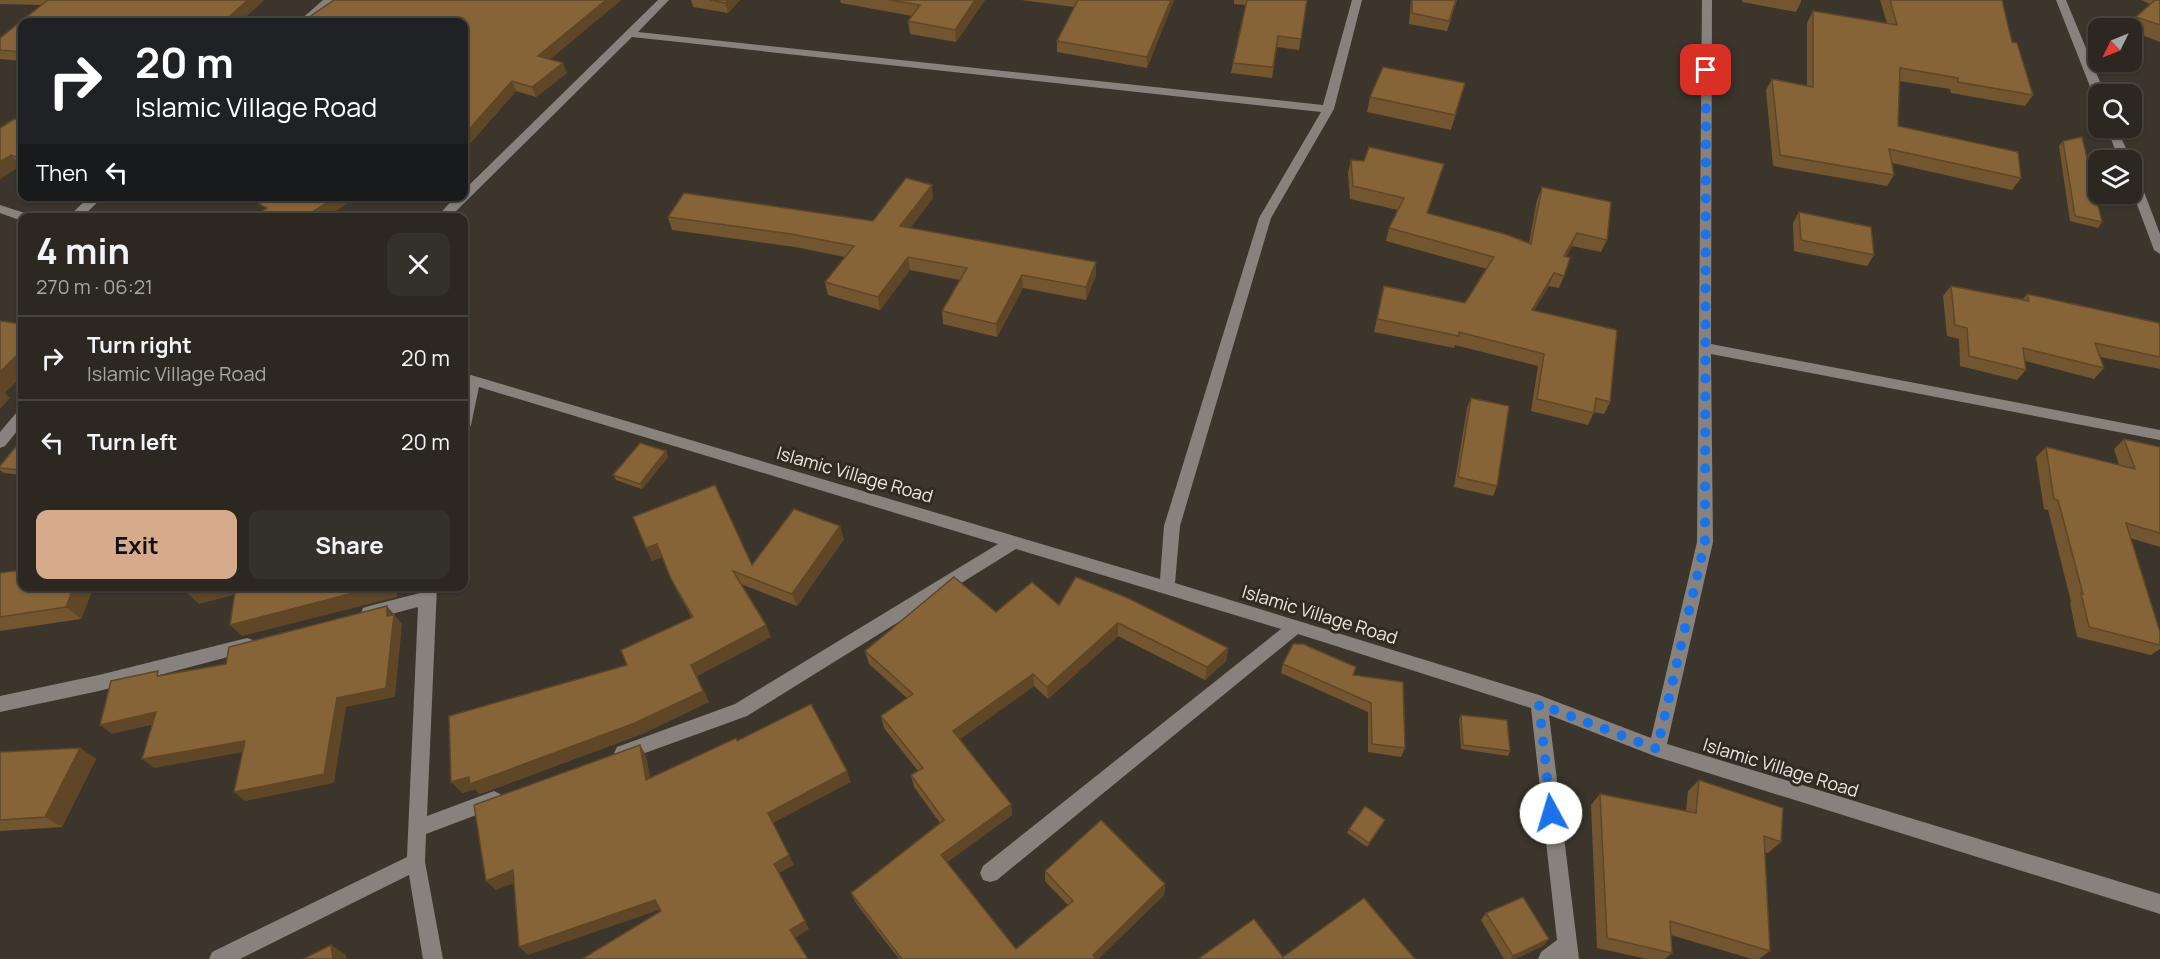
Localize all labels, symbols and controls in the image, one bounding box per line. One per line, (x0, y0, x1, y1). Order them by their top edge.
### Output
north arrow (2088, 18, 2142, 72)
map controls (2088, 18, 2142, 204)
text: 20 m (135, 33, 234, 91)
icon: right (36, 42, 114, 120)
pin (1680, 44, 1731, 95)
icon: arrive (1689, 53, 1722, 86)
button: search (2088, 84, 2142, 138)
text: Islamic Village Road (135, 88, 377, 125)
button: layers (2088, 150, 2142, 204)
icon: left (100, 156, 133, 189)
text: Then (36, 158, 88, 188)
text: 4 min (36, 226, 130, 275)
button: close (387, 233, 450, 296)
text: 270 m · 06:21 (36, 273, 153, 300)
text: Turn right (87, 330, 192, 360)
icon: right (36, 342, 69, 375)
text: 20 m (401, 343, 450, 373)
text: Islamic Village Road (87, 360, 266, 387)
icon: left (36, 426, 69, 459)
text: Turn left (87, 427, 177, 457)
text: 20 m (401, 427, 450, 457)
street label: Islamic Village Road (774, 440, 936, 508)
button: Exit (36, 510, 237, 579)
button: Share (249, 510, 450, 579)
street label: Islamic Village Road (1239, 579, 1401, 649)
street label: Islamic Village Road (1700, 732, 1862, 802)
position arrow (1519, 781, 1583, 845)

